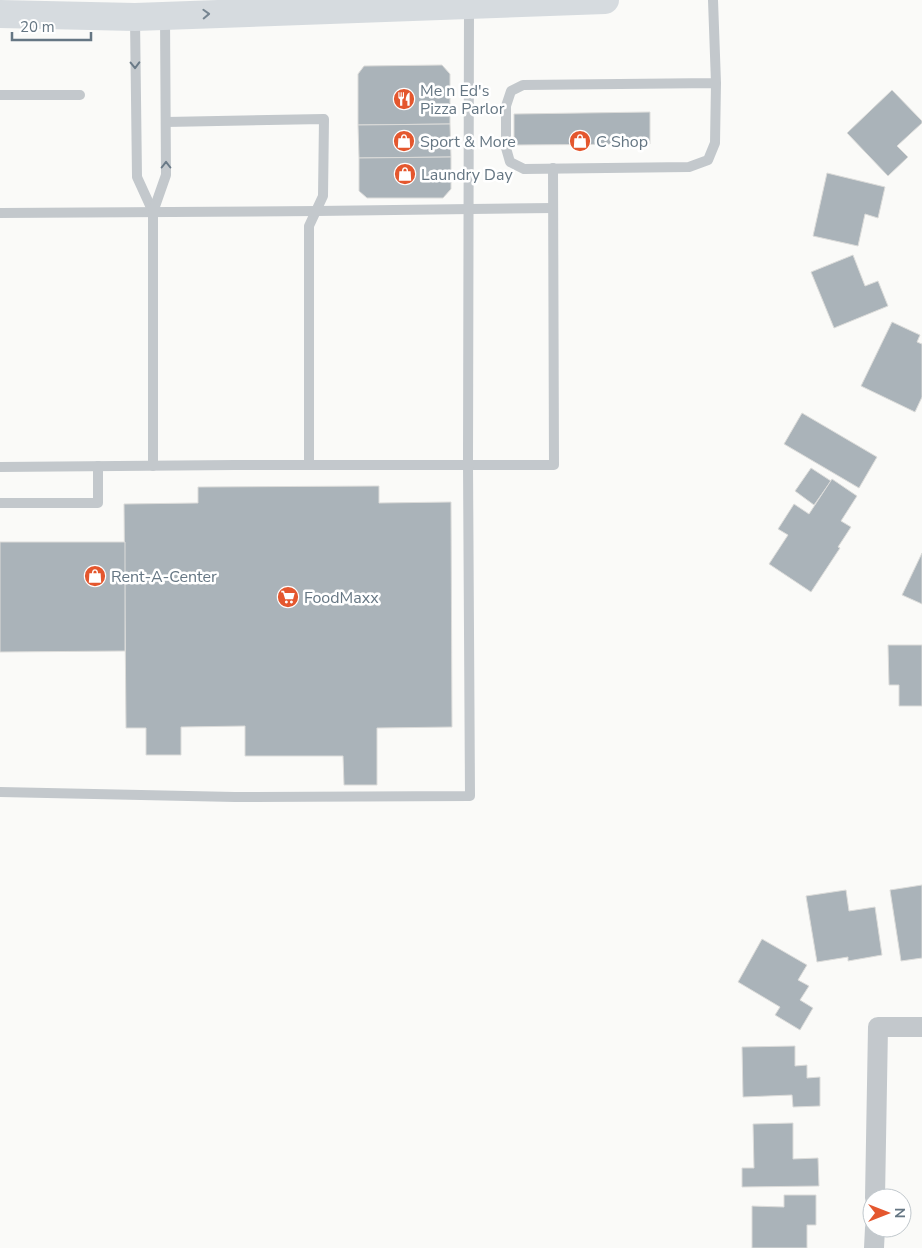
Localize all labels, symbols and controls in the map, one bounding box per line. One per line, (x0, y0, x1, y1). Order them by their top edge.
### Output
one-way arrow (202, 9, 210, 20)
scale bar (12, 10, 91, 42)
text: 20 m (20, 17, 55, 37)
one-way arrow (130, 62, 141, 70)
place label: Me n Ed's Pizza Parlor (420, 80, 505, 120)
restaurant icon: Me n Ed's Pizza Parlor (392, 87, 416, 111)
shop icon: Sport & More (392, 129, 416, 153)
shop icon: C Shop (568, 129, 592, 153)
place label: Sport & More (420, 131, 516, 153)
place label: C Shop (596, 131, 648, 153)
one-way arrow (161, 161, 171, 169)
shop icon: Laundry Day (393, 162, 417, 186)
place label: Laundry Day (421, 164, 513, 186)
shop icon: Rent-A-Center (83, 564, 107, 588)
place label: Rent-A-Center (111, 566, 217, 588)
supermarket icon: FoodMaxx (276, 585, 300, 609)
place label: FoodMaxx (304, 587, 379, 609)
north arrow (862, 1188, 912, 1238)
text: N (890, 1208, 909, 1218)

